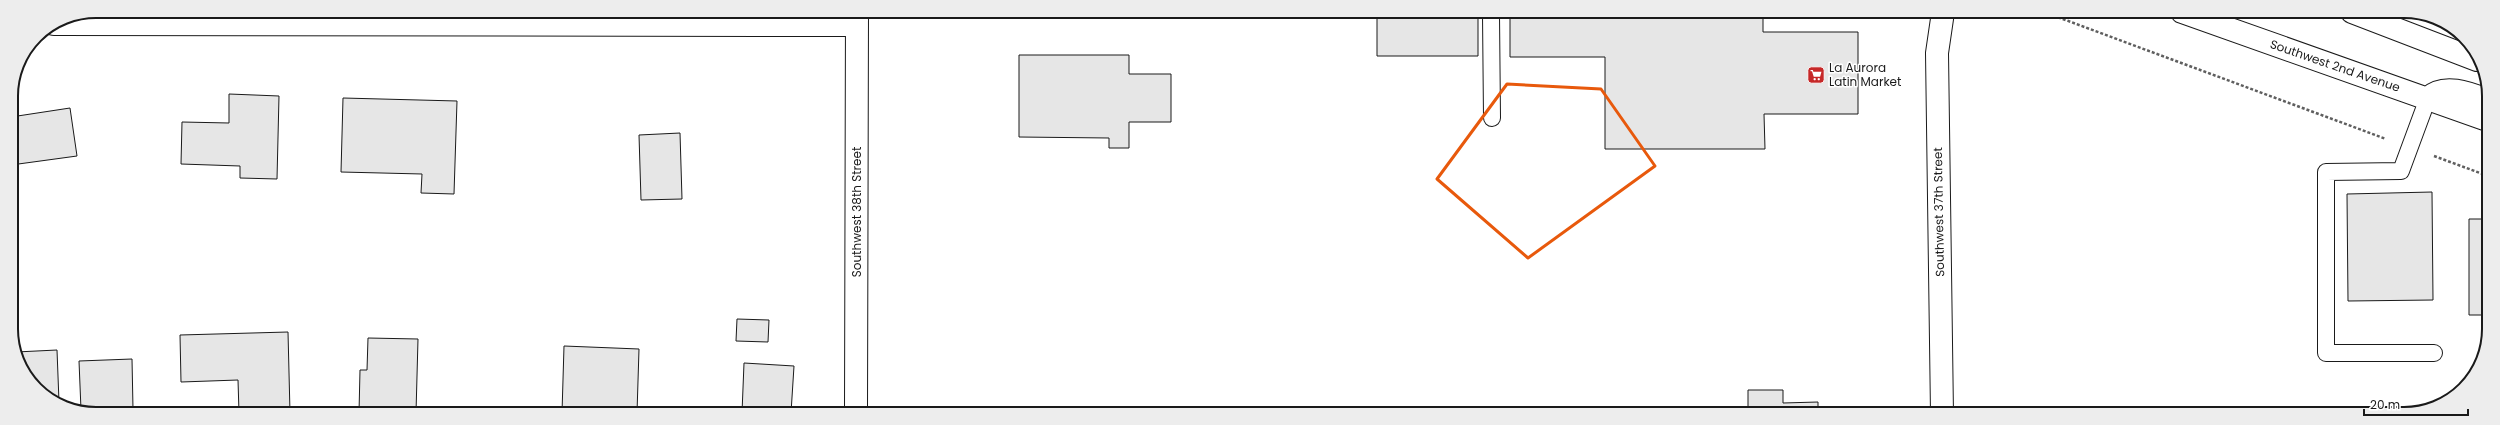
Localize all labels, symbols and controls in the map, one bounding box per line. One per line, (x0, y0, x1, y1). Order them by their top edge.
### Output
street label: Southwest 2nd Avenue (2268, 35, 2402, 96)
place label: La Aurora Latin Market (1829, 59, 1901, 90)
supermarket icon: La Aurora Latin Market (1806, 65, 1826, 85)
street label: Southwest 38th Street (848, 147, 865, 277)
street label: Southwest 37th Street (1929, 147, 1948, 277)
scale bar (2364, 391, 2468, 417)
text: 20 m (2370, 396, 2400, 413)

